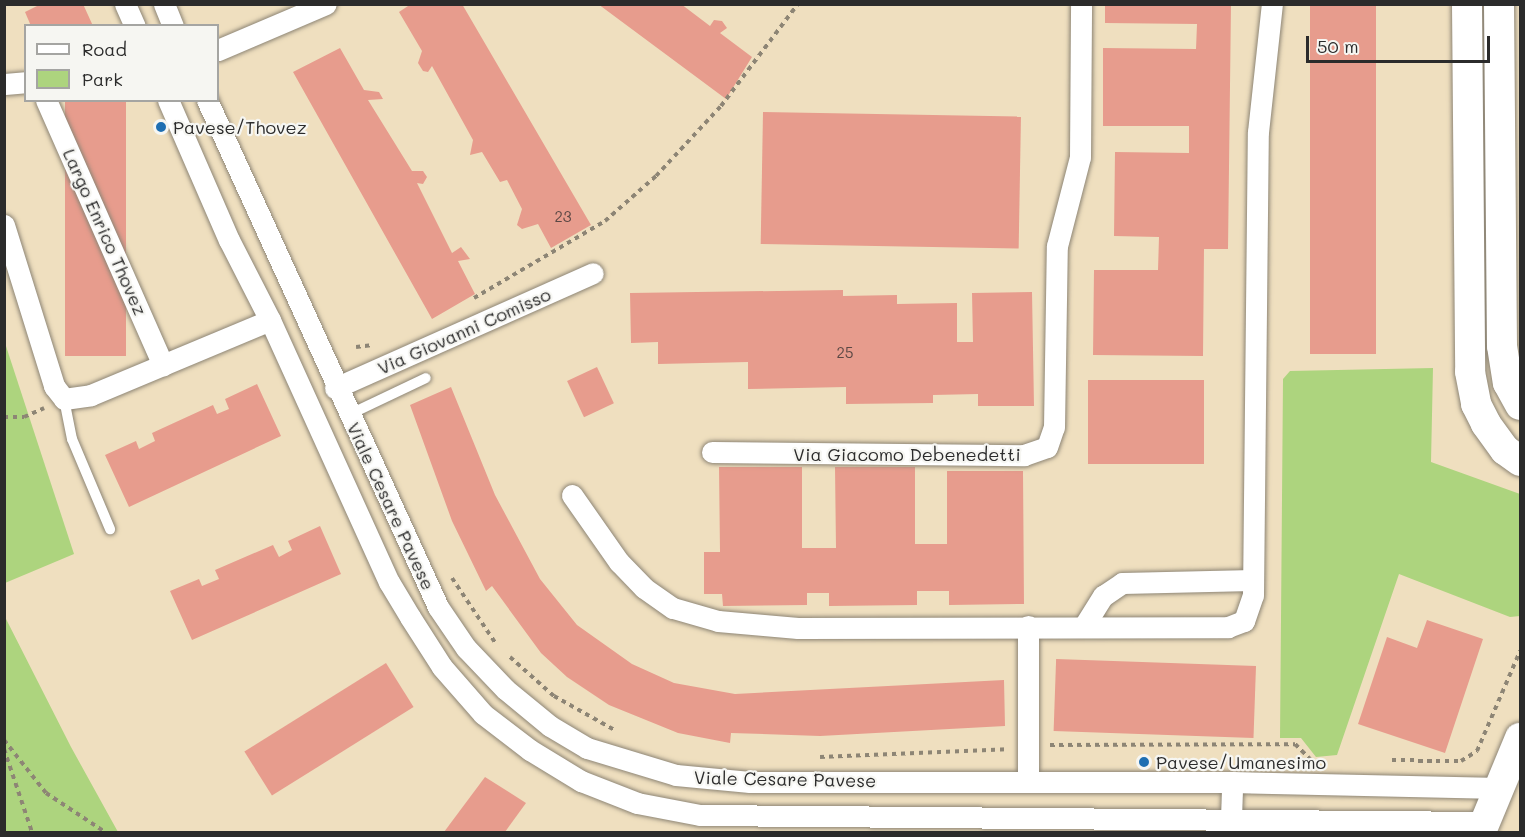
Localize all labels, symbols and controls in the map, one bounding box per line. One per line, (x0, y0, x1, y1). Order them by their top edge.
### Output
legend (24, 24, 219, 102)
scale bar (1309, 24, 1494, 62)
text: 50 m (1317, 34, 1359, 58)
text: Road (82, 37, 127, 61)
text: Park (82, 67, 123, 91)
place label: Pavese/Thovez (173, 116, 307, 138)
marker: Pavese/Thovez (154, 120, 168, 134)
street label: Largo Enrico Thovez (59, 145, 151, 319)
house number: 23 (554, 208, 572, 226)
street label: Via Giovanni Comisso (374, 283, 554, 379)
house number: 25 (836, 344, 854, 362)
street label: Viale Cesare Pavese (343, 419, 439, 593)
street label: Via Giacomo Debenedetti (793, 443, 1021, 465)
place label: Pavese/Umanesimo (1156, 751, 1326, 773)
marker: Pavese/Umanesimo (1137, 755, 1151, 769)
street label: Viale Cesare Pavese (694, 767, 876, 791)

